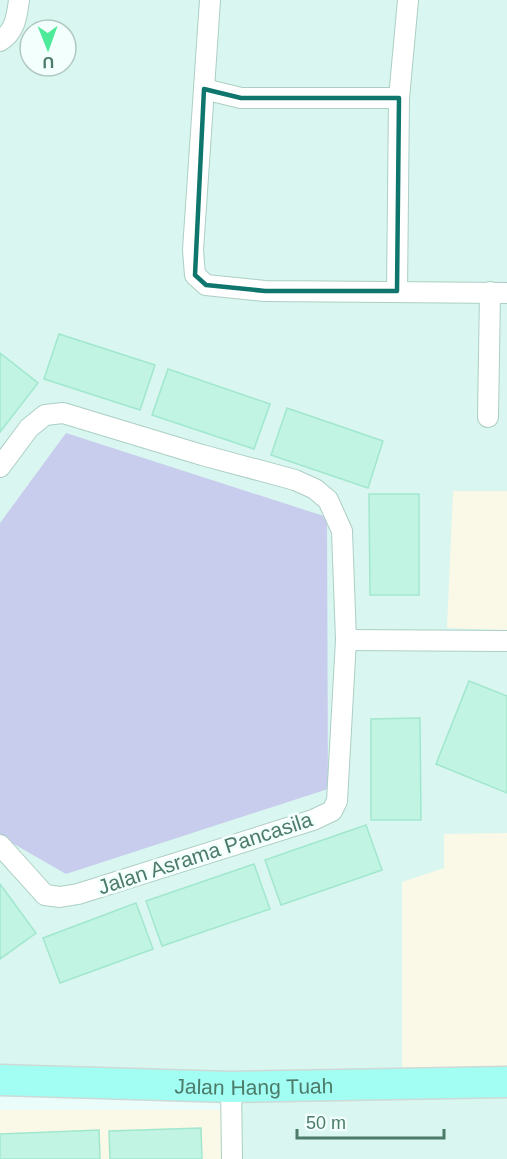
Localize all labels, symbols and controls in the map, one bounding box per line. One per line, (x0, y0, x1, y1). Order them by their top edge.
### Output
north arrow (18, 18, 78, 78)
text: U (42, 54, 54, 71)
street label: Jalan Asrama Pancasila (95, 807, 315, 899)
street label: Jalan Hang Tuah (174, 1074, 334, 1099)
scale bar (297, 1102, 444, 1140)
text: 50 m (306, 1113, 346, 1133)

